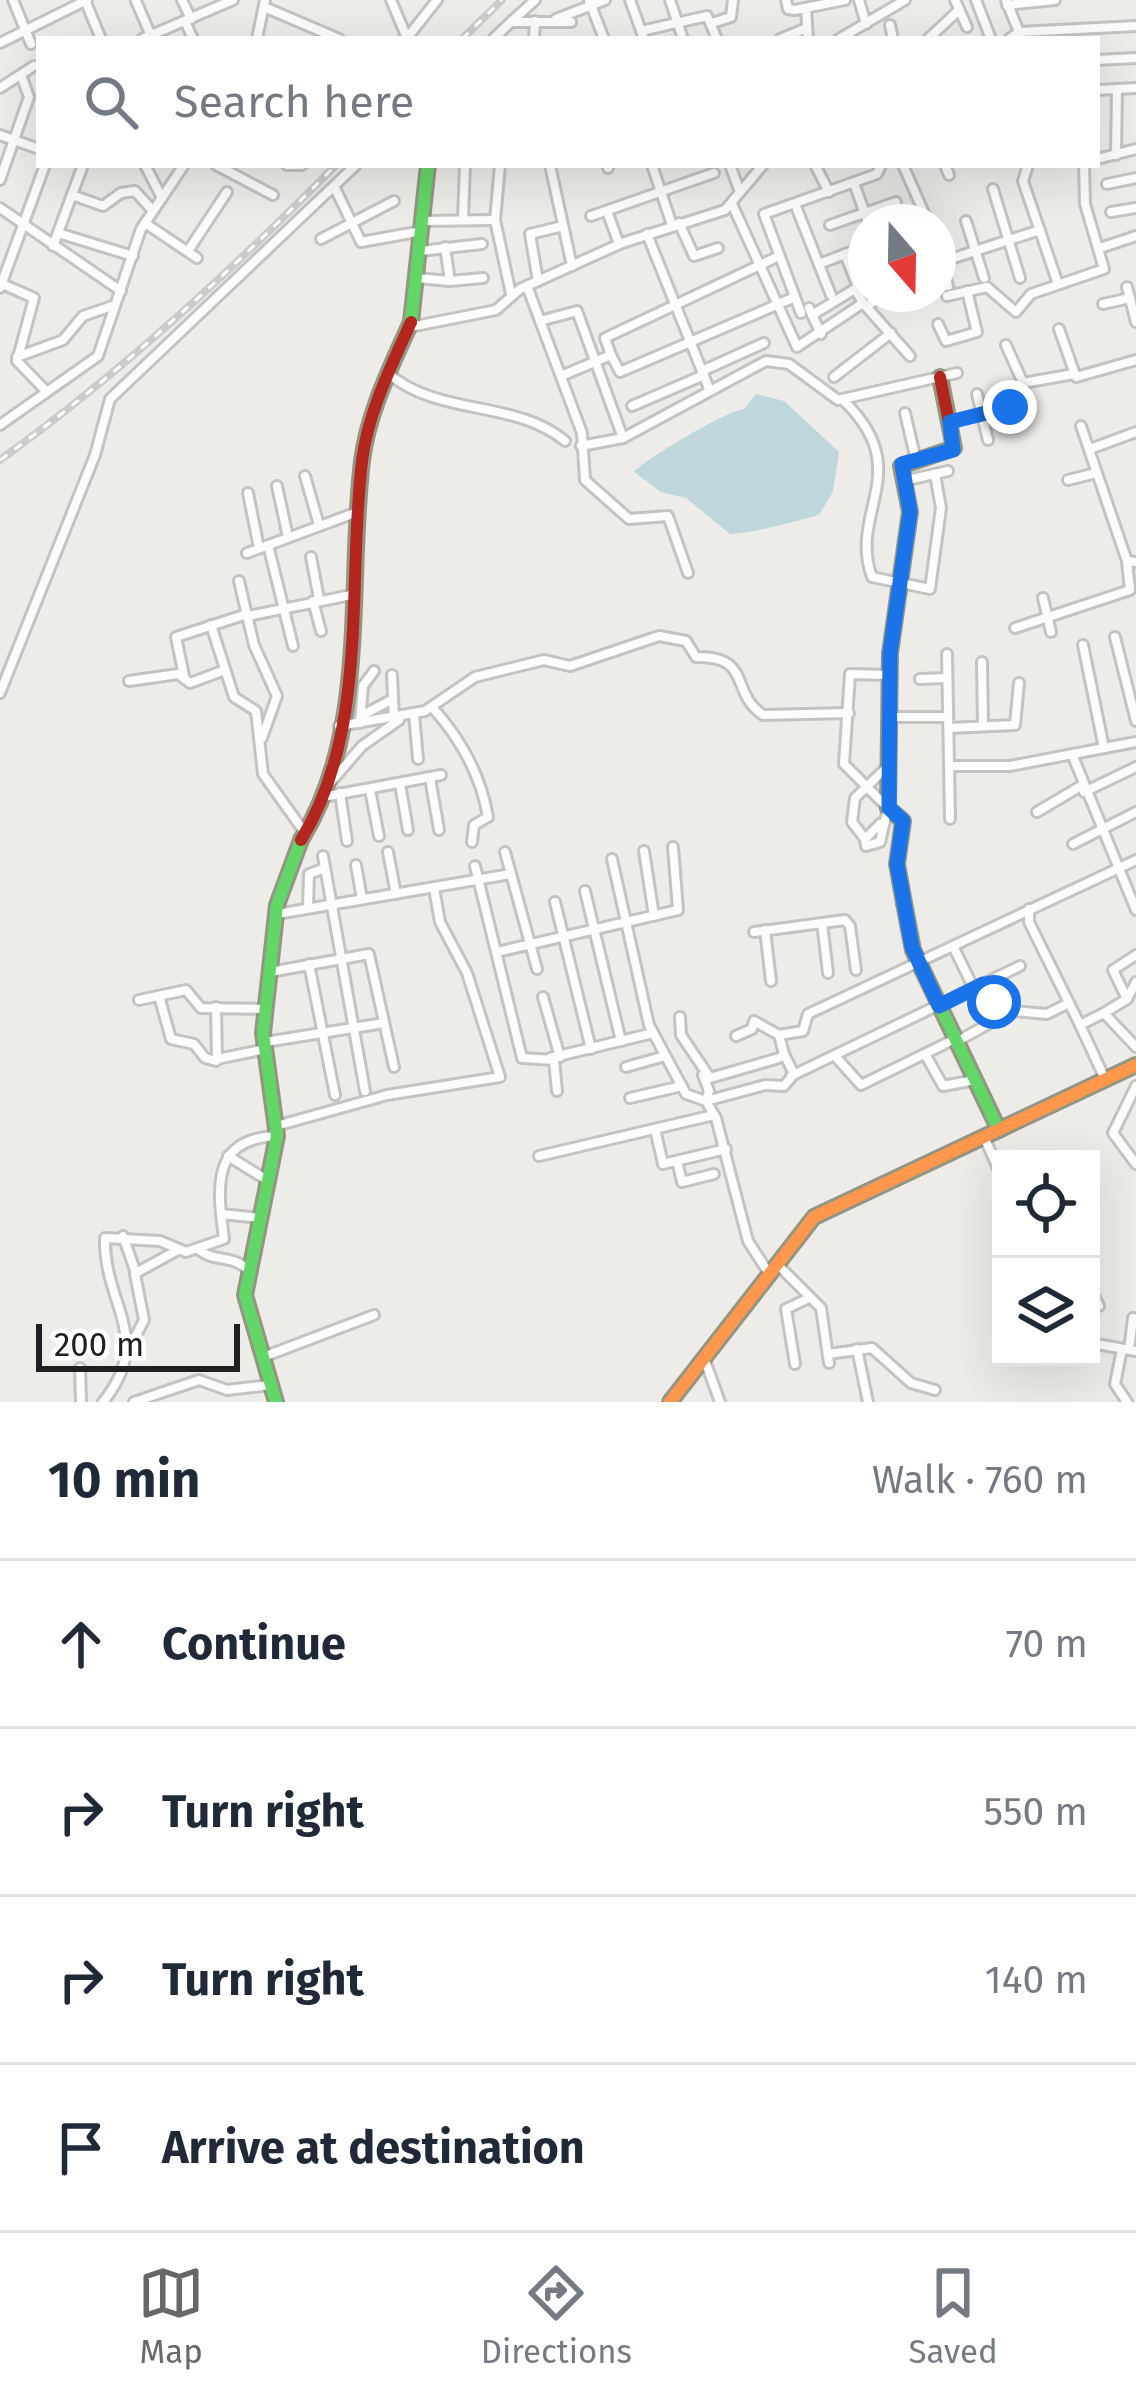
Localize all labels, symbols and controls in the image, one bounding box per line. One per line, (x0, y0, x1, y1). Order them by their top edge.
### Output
search box (36, 36, 1100, 168)
icon: search (78, 69, 144, 135)
text: Search here (174, 75, 414, 129)
north arrow (848, 204, 956, 312)
route end (983, 380, 1037, 434)
route start (967, 975, 1021, 1029)
map controls (992, 1150, 1100, 1366)
button: locate (992, 1150, 1100, 1258)
button: layers (992, 1258, 1100, 1366)
scale bar (36, 1318, 240, 1371)
text: 200 m (54, 1325, 144, 1365)
text: 10 min (48, 1449, 201, 1511)
text: Walk · 760 m (872, 1457, 1088, 1503)
icon: ahead (48, 1611, 114, 1677)
text: Continue (162, 1617, 346, 1671)
text: 70 m (1006, 1621, 1088, 1667)
icon: right (48, 1779, 114, 1845)
text: Turn right (162, 1785, 364, 1839)
text: 550 m (984, 1789, 1088, 1835)
icon: right (48, 1947, 114, 2013)
text: Turn right (162, 1953, 364, 2007)
text: 140 m (985, 1957, 1088, 2003)
icon: arrive (48, 2115, 114, 2181)
text: Arrive at destination (162, 2121, 585, 2175)
tab: Map (138, 2260, 204, 2372)
tab: Directions (481, 2260, 632, 2372)
tab: Saved (908, 2260, 998, 2372)

